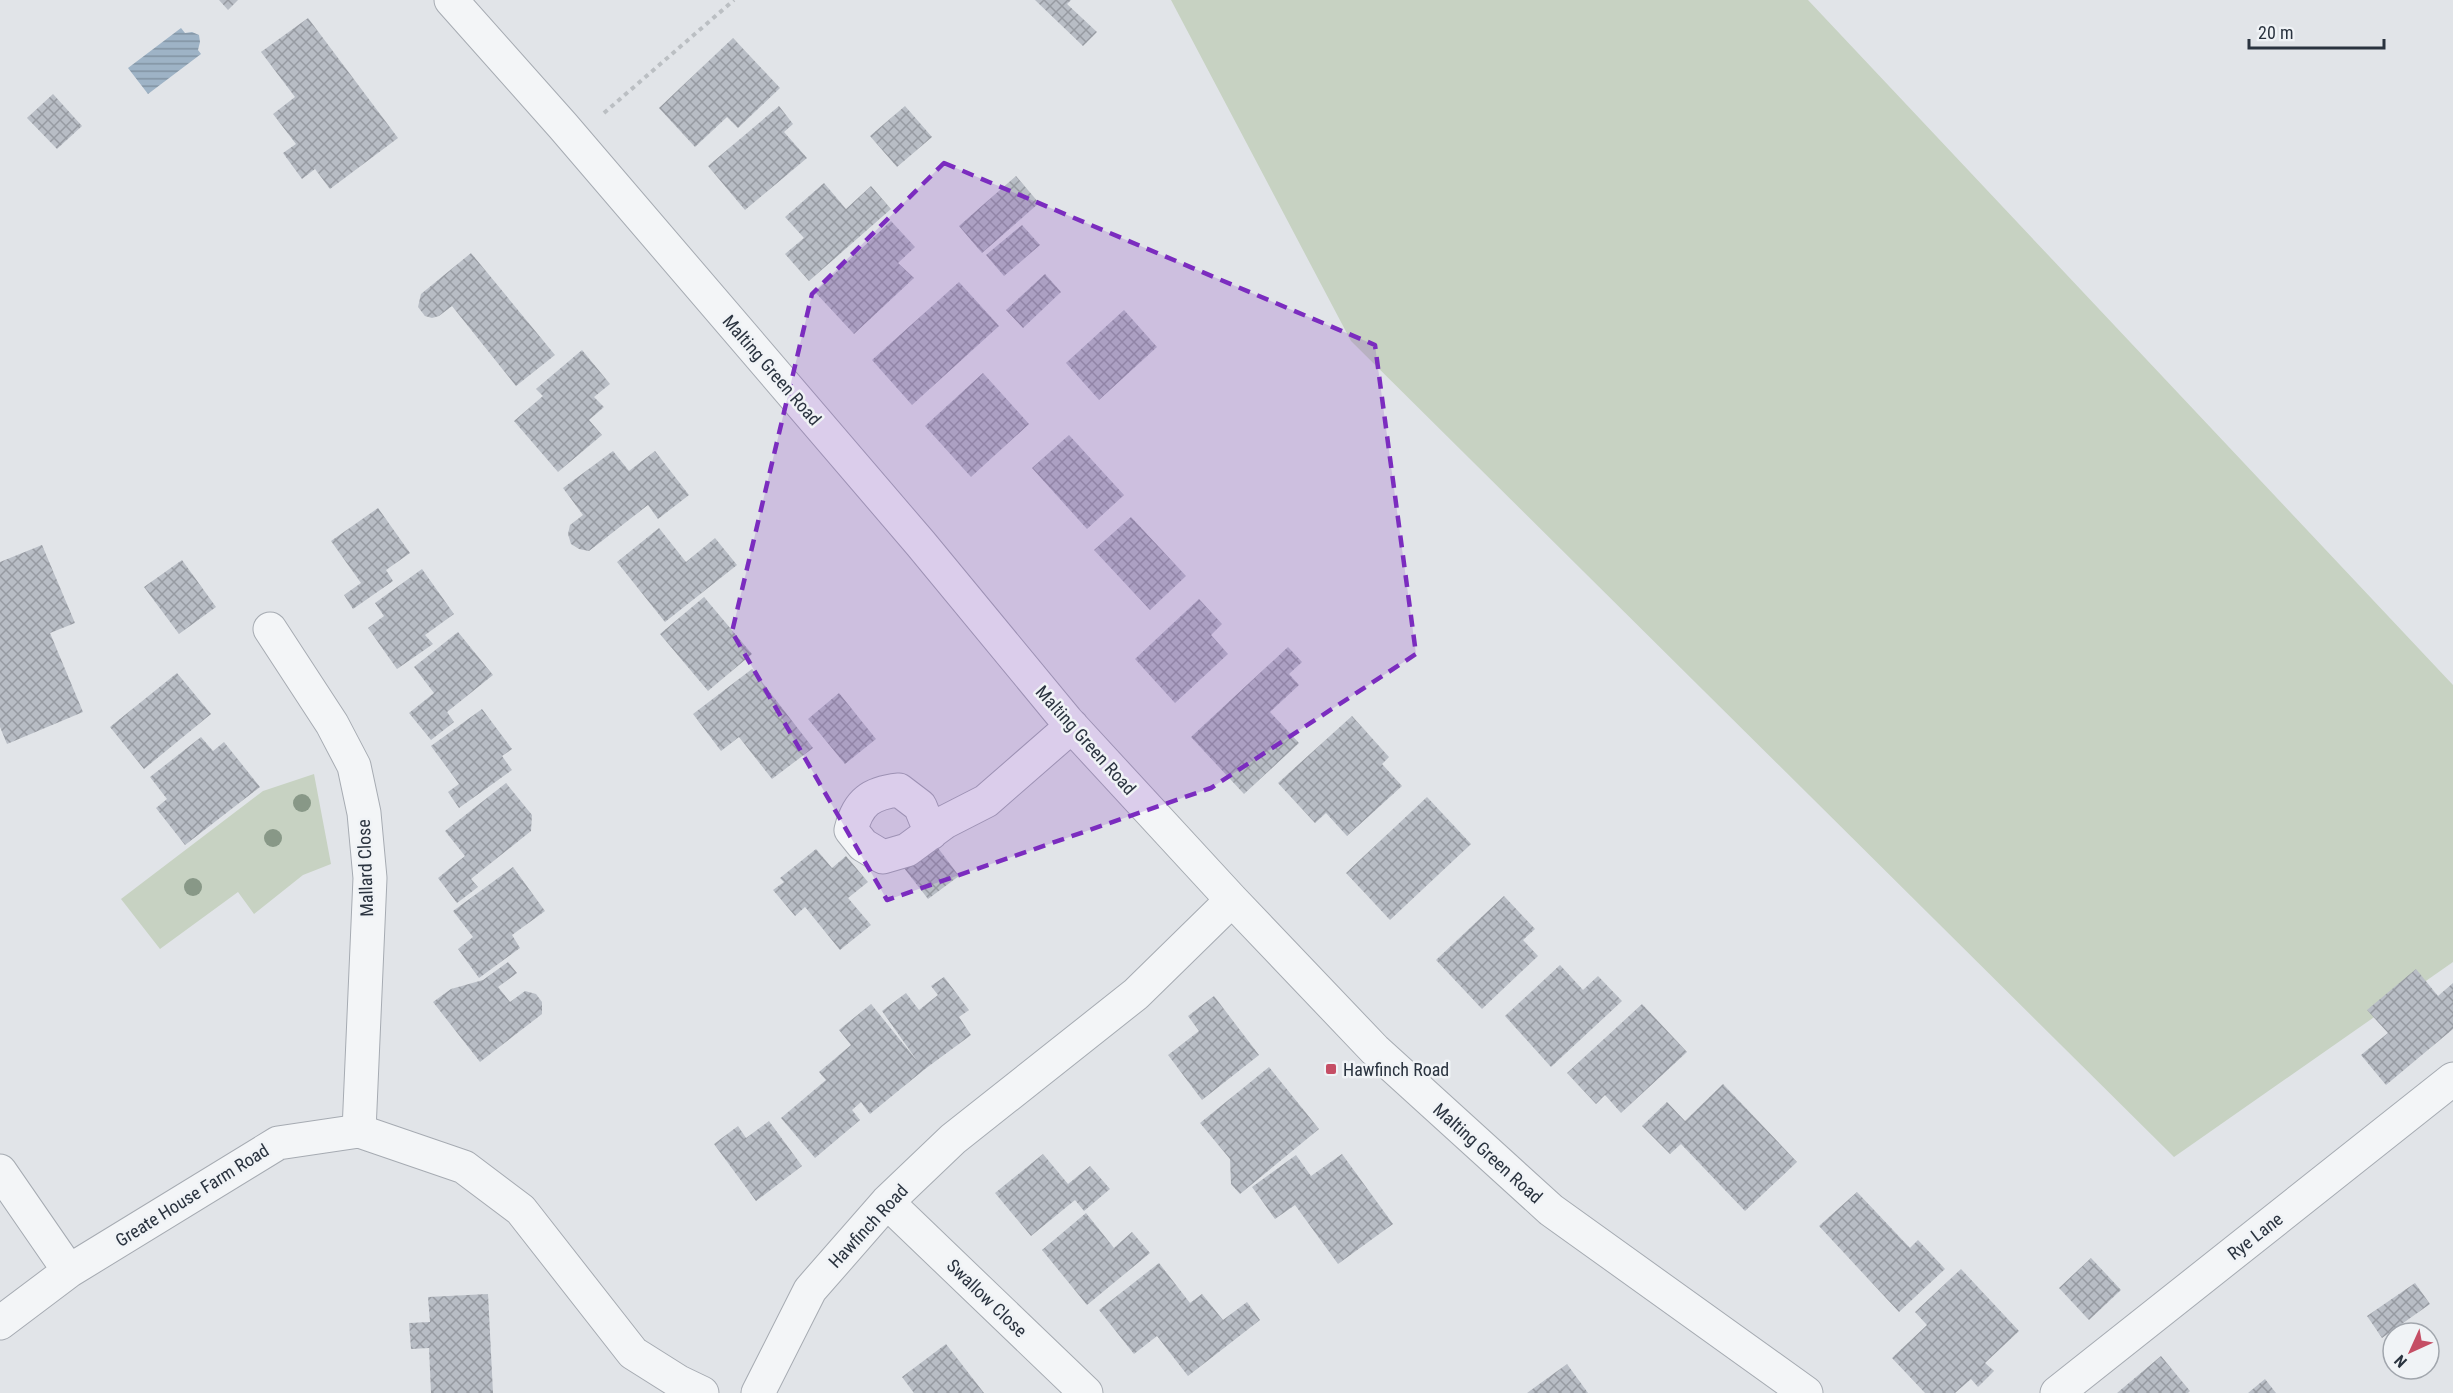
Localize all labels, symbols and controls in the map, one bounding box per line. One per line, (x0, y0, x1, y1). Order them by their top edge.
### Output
scale bar (2249, 12, 2384, 50)
text: 20 m (2258, 22, 2293, 43)
street label: Malting Green Road (718, 311, 826, 429)
street label: Malting Green Road (1032, 681, 1140, 799)
street label: Mallard Close (353, 819, 377, 917)
place label: Hawfinch Road (1343, 1059, 1449, 1080)
marker: Hawfinch Road (1324, 1062, 1338, 1076)
street label: Malting Green Road (1429, 1099, 1547, 1207)
street label: Greate House Farm Road (111, 1139, 273, 1251)
street label: Hawfinch Road (824, 1180, 912, 1272)
street label: Rye Lane (2223, 1208, 2287, 1264)
street label: Swallow Close (943, 1255, 1031, 1341)
north arrow (2381, 1321, 2441, 1381)
text: N (2391, 1351, 2411, 1371)

